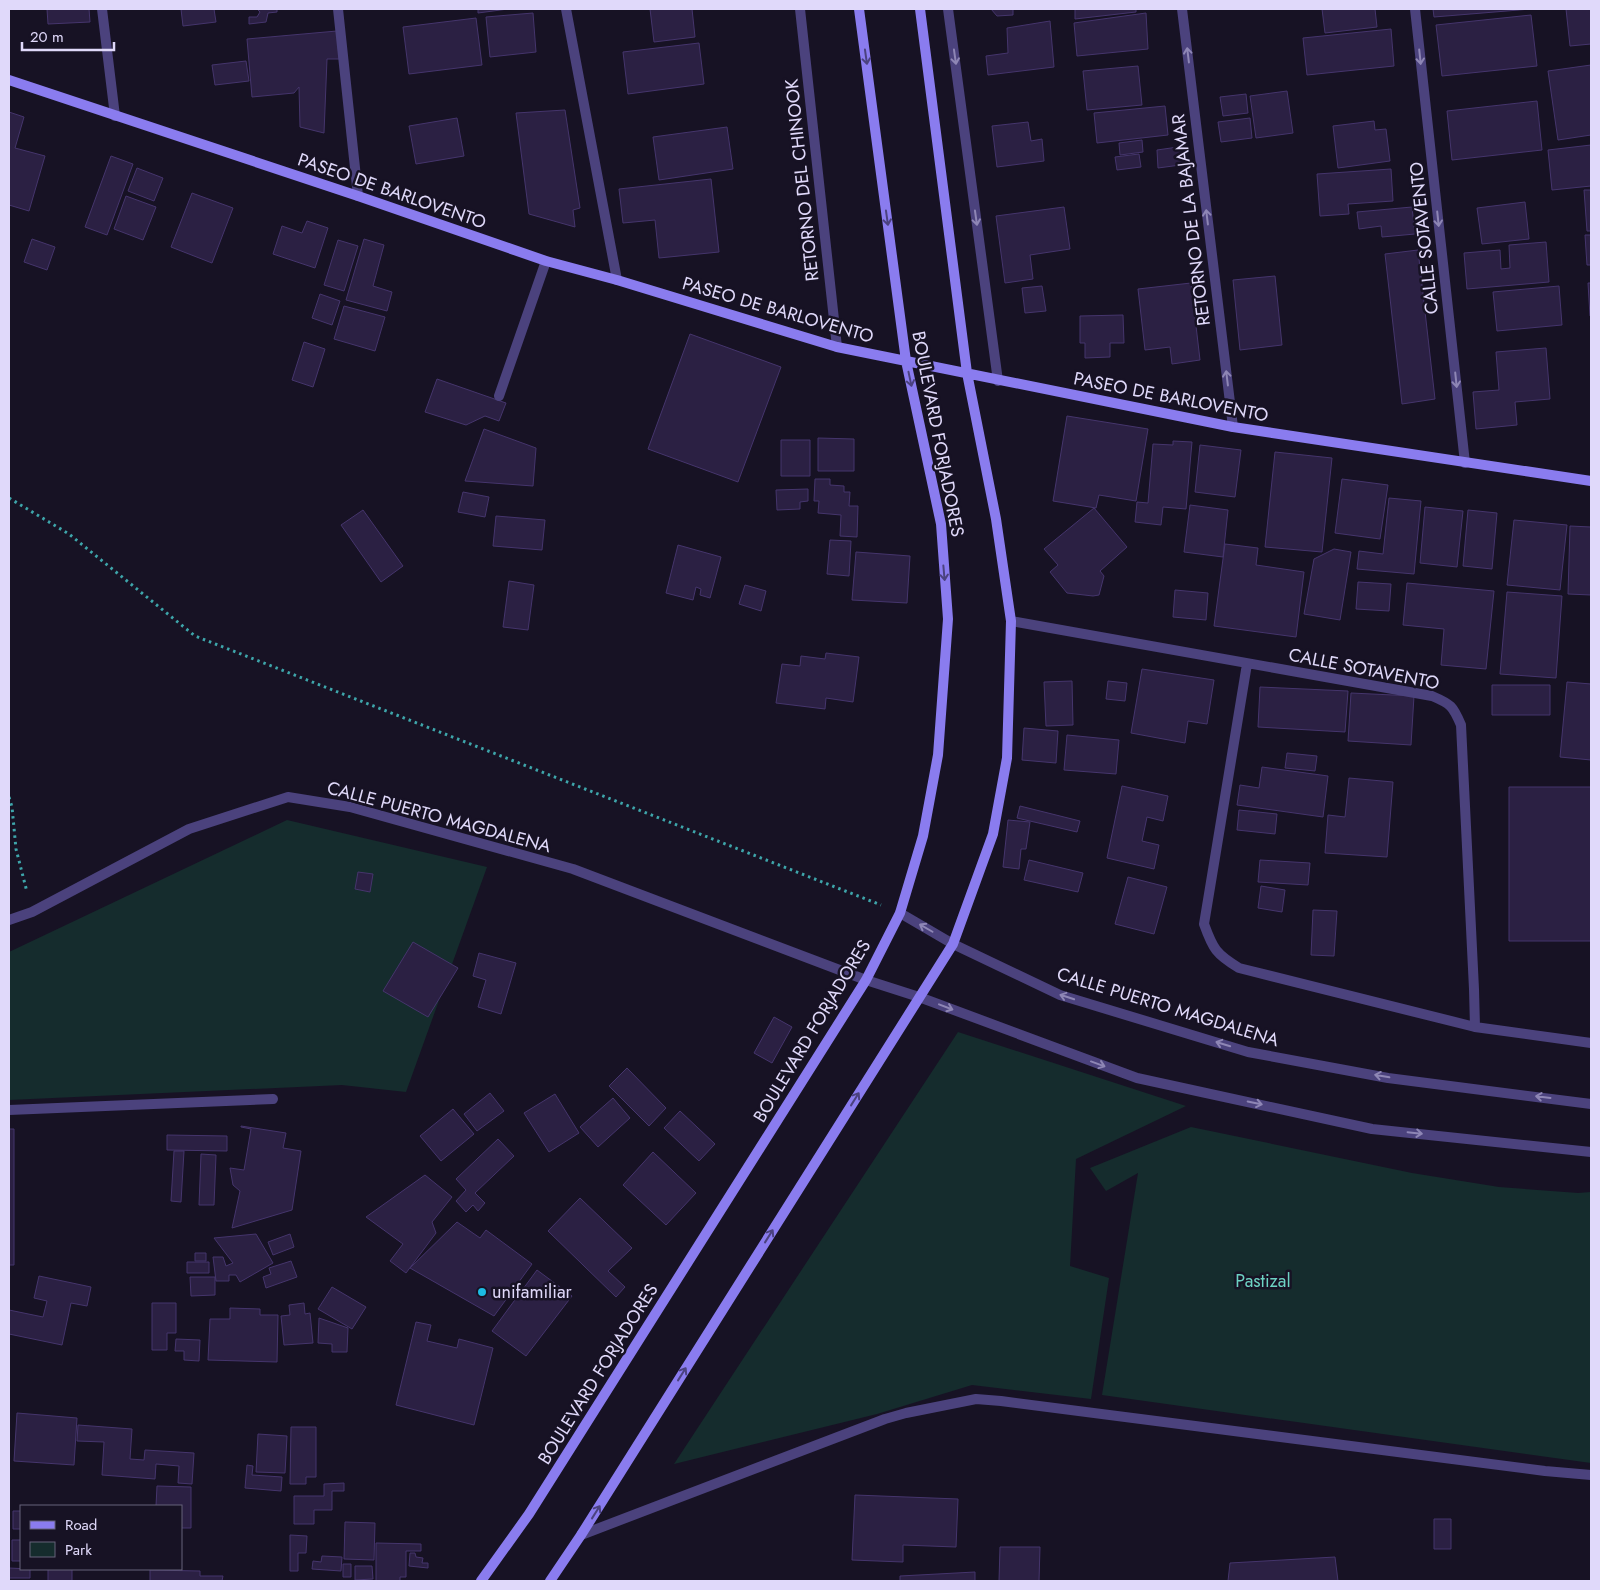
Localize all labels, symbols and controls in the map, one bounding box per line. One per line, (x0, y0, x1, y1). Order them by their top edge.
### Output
scale bar (22, 20, 115, 52)
text: 20 m (30, 26, 64, 48)
one-way arrow (1183, 48, 1193, 64)
one-way arrow (861, 49, 871, 65)
one-way arrow (950, 49, 960, 65)
one-way arrow (1415, 49, 1425, 65)
street label: RETORNO DEL CHINOOK (778, 77, 826, 282)
street label: RETORNO DE LA BAJAMAR (1165, 113, 1217, 327)
street label: PASEO DE BARLOVENTO (294, 147, 490, 235)
street label: CALLE SOTAVENTO (1403, 161, 1445, 315)
one-way arrow (1202, 209, 1212, 225)
one-way arrow (882, 210, 892, 226)
one-way arrow (972, 210, 982, 226)
one-way arrow (1433, 210, 1443, 226)
street label: PASEO DE BARLOVENTO (679, 270, 877, 350)
street label: BOULEVARD FORJADORES (905, 329, 971, 539)
street label: PASEO DE BARLOVENTO (1071, 365, 1271, 429)
one-way arrow (1222, 370, 1232, 386)
one-way arrow (905, 371, 915, 387)
one-way arrow (1451, 372, 1461, 388)
one-way arrow (940, 565, 949, 581)
street label: CALLE SOTAVENTO (1286, 642, 1442, 696)
street label: CALLE PUERTO MAGDALENA (324, 775, 554, 859)
one-way arrow (920, 923, 934, 933)
street label: BOULEVARD FORJADORES (747, 935, 877, 1127)
street label: CALLE PUERTO MAGDALENA (1054, 961, 1282, 1053)
one-way arrow (1060, 992, 1075, 1001)
one-way arrow (938, 1003, 953, 1012)
one-way arrow (1215, 1038, 1231, 1048)
one-way arrow (1090, 1060, 1105, 1069)
one-way arrow (1374, 1071, 1390, 1081)
one-way arrow (851, 1092, 861, 1106)
one-way arrow (1535, 1092, 1551, 1102)
one-way arrow (1247, 1099, 1263, 1109)
one-way arrow (1407, 1128, 1423, 1138)
one-way arrow (764, 1230, 774, 1244)
park label: Pastizal (1235, 1268, 1291, 1294)
street label: BOULEVARD FORJADORES (532, 1278, 664, 1470)
place label: unifamiliar (492, 1279, 573, 1305)
marker: unifamiliar (476, 1286, 488, 1298)
one-way arrow (677, 1367, 688, 1381)
legend (20, 1505, 182, 1570)
one-way arrow (591, 1505, 601, 1519)
text: Road (65, 1514, 97, 1536)
text: Park (65, 1539, 92, 1561)

